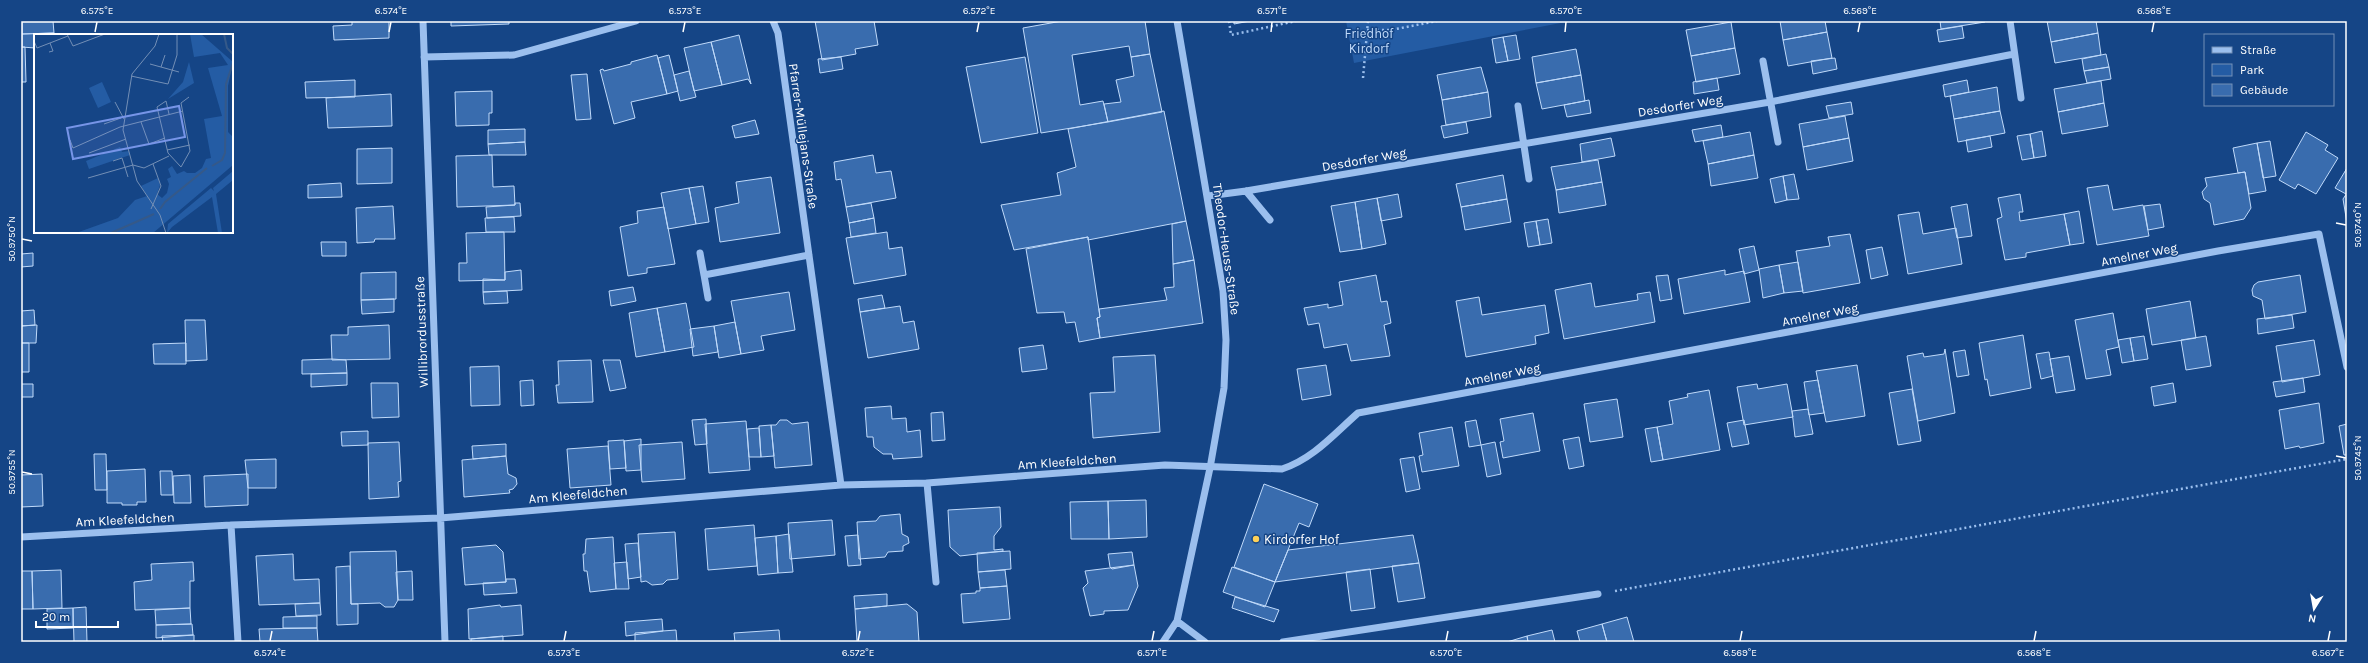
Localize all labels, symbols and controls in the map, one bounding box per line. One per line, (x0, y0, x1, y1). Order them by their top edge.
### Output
text: 6.575°E (81, 5, 113, 17)
text: 6.574°E (375, 5, 407, 17)
text: 6.573°E (669, 5, 701, 17)
text: 6.572°E (963, 5, 995, 17)
text: 6.571°E (1257, 5, 1287, 17)
text: 6.570°E (1550, 5, 1582, 17)
text: 6.569°E (1843, 5, 1877, 17)
text: 6.568°E (2137, 5, 2171, 17)
park label: Friedhof Kirdorf (1344, 26, 1394, 56)
inset map (34, 34, 233, 233)
legend (2204, 34, 2334, 106)
text: Straße (2240, 43, 2276, 57)
street label: Pfarrer-Müllejans-Straße (786, 62, 821, 210)
text: Park (2240, 63, 2265, 77)
text: Gebäude (2240, 83, 2288, 97)
street label: Desdorfer Weg (1637, 91, 1724, 120)
street label: Desdorfer Weg (1321, 145, 1408, 174)
street label: Theodor-Heuss-Straße (1210, 182, 1243, 316)
text: 50.9740°N (2352, 202, 2364, 248)
text: 50.9750°N (6, 216, 18, 262)
street label: Amelner Weg (2100, 240, 2179, 269)
street label: Willibrordusstraße (412, 276, 431, 388)
street label: Amelner Weg (1781, 300, 1860, 329)
street label: Amelner Weg (1463, 360, 1542, 389)
text: 50.9745°N (2352, 435, 2364, 481)
text: 50.9755°N (6, 449, 18, 495)
street label: Am Kleefeldchen (1017, 451, 1117, 472)
street label: Am Kleefeldchen (528, 483, 628, 506)
street label: Am Kleefeldchen (75, 509, 175, 530)
place label: Kirdorfer Hof (1264, 532, 1340, 547)
marker: Kirdorfer Hof (1251, 534, 1261, 544)
north arrow (2294, 589, 2334, 629)
scale bar (36, 603, 118, 629)
text: 20 m (42, 610, 70, 624)
text: N (2307, 611, 2317, 625)
text: 6.574°E (254, 647, 286, 659)
text: 6.573°E (548, 647, 580, 659)
text: 6.572°E (842, 647, 874, 659)
text: 6.571°E (1137, 647, 1167, 659)
text: 6.570°E (1430, 647, 1462, 659)
text: 6.569°E (1723, 647, 1757, 659)
text: 6.568°E (2017, 647, 2051, 659)
text: 6.567°E (2312, 647, 2344, 659)

